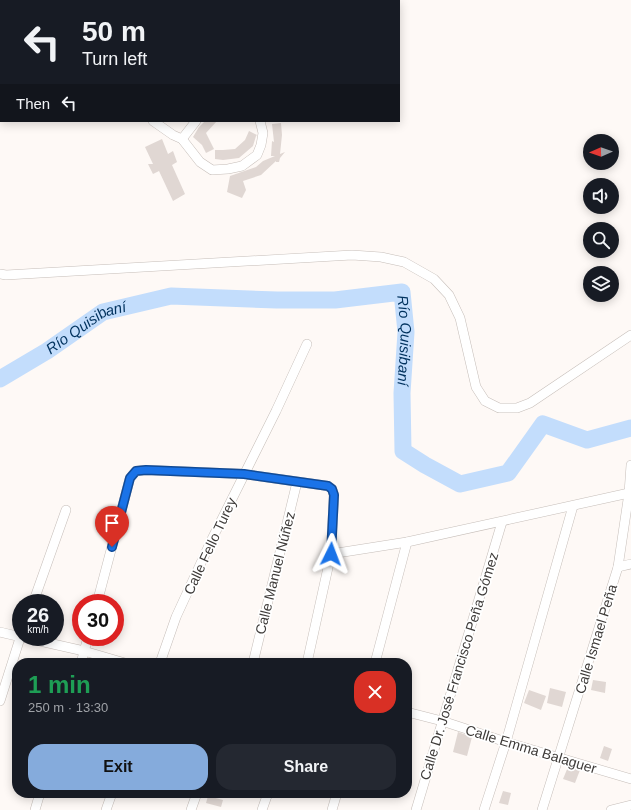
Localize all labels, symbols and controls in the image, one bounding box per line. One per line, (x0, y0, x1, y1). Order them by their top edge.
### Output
icon: left (16, 16, 68, 68)
text: 50 m (82, 16, 146, 47)
text: Turn left (82, 49, 147, 69)
icon: left (58, 92, 80, 114)
text: Then (16, 95, 50, 112)
north arrow (583, 134, 619, 170)
map controls (583, 134, 619, 302)
button: sound (583, 178, 619, 214)
button: search (583, 222, 619, 258)
button: layers (583, 266, 619, 302)
water label: Río Quisibaní (394, 294, 415, 388)
water label: Río Quisibaní (43, 297, 130, 357)
street label: Calle Fello Turey (181, 495, 239, 597)
pin (95, 506, 129, 547)
street label: Calle Manuel Núñez (252, 510, 298, 636)
icon: arrive (101, 512, 123, 534)
position arrow (310, 533, 352, 575)
street label: Calle Dr. José Francisco Peña Gómez (417, 550, 501, 782)
street label: Calle Ismael Peña (572, 582, 620, 696)
speed limit sign: 30 (72, 594, 124, 646)
text: 26 (27, 604, 49, 626)
text: km/h (27, 624, 49, 635)
text: 1 min (28, 671, 91, 698)
button: close (354, 671, 396, 713)
text: 250 m · 13:30 (28, 700, 108, 715)
street label: Calle Emma Balaguer (464, 721, 599, 777)
button: Exit (28, 744, 208, 790)
button: Share (216, 744, 396, 790)

